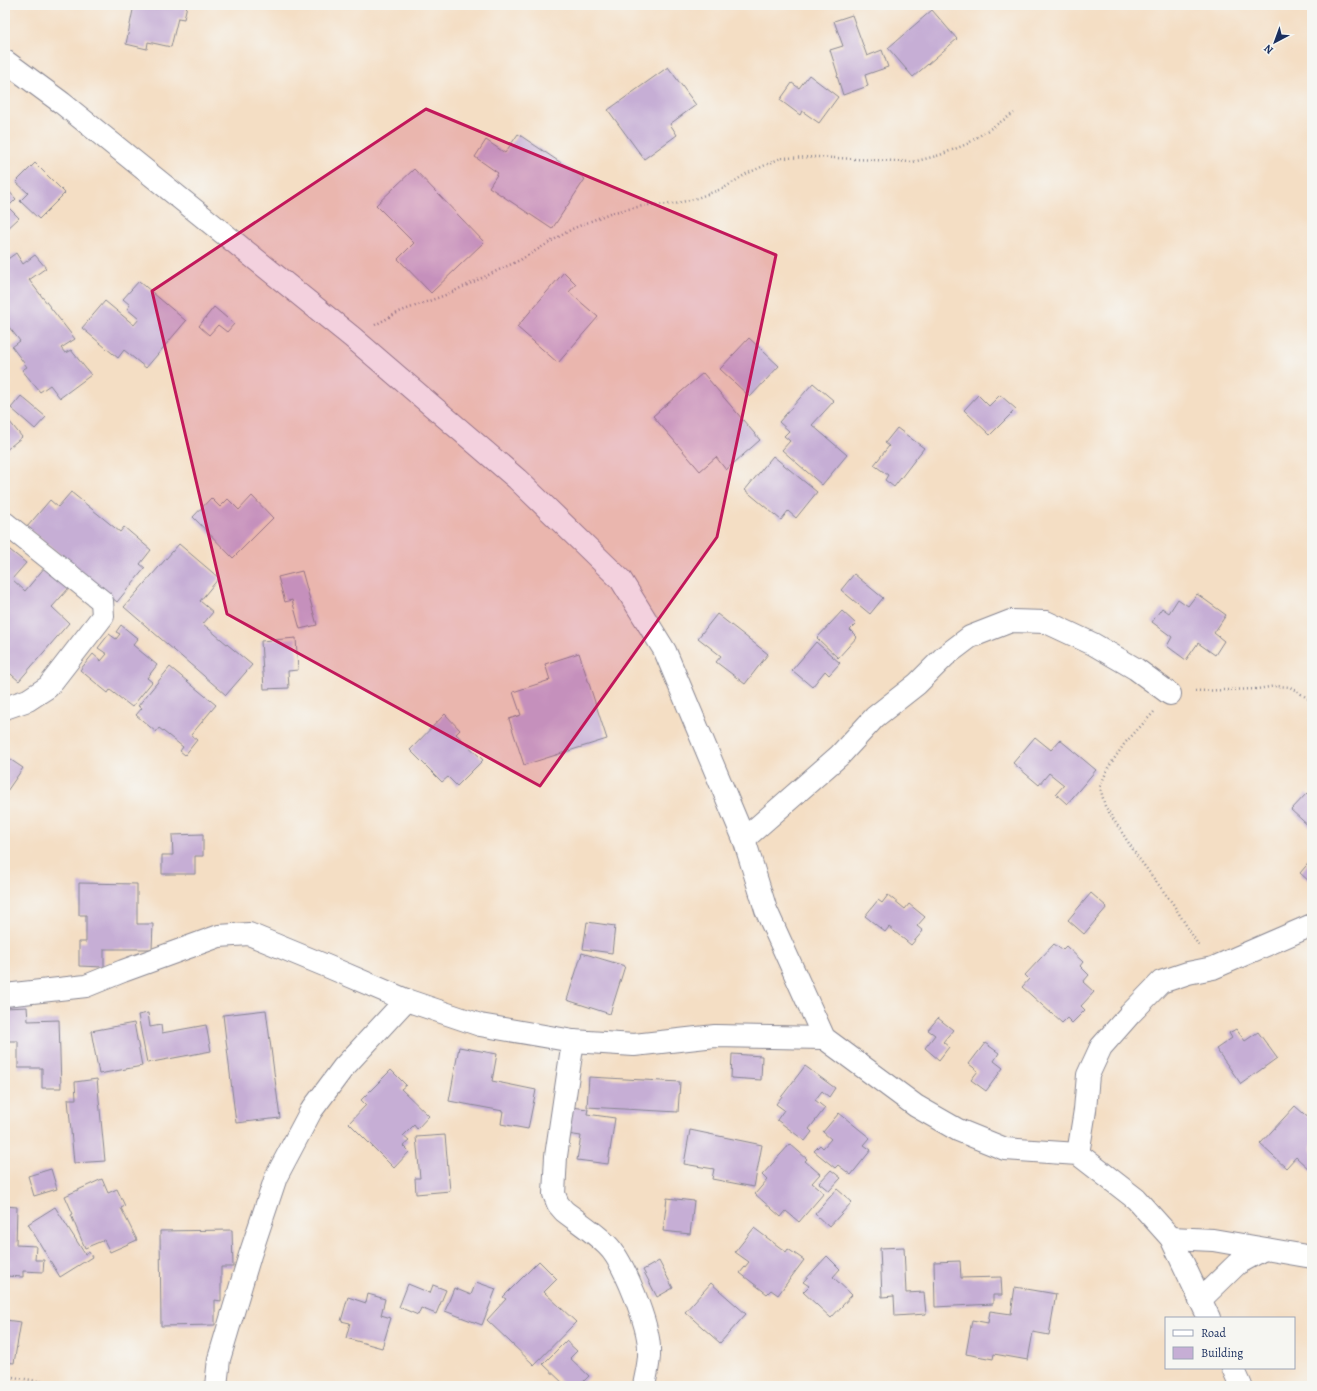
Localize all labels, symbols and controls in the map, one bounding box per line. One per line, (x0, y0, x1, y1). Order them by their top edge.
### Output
north arrow (1255, 22, 1295, 62)
text: N (1261, 41, 1277, 57)
legend (1165, 1317, 1295, 1369)
text: Road (1201, 1325, 1227, 1341)
text: Building (1201, 1345, 1243, 1361)

